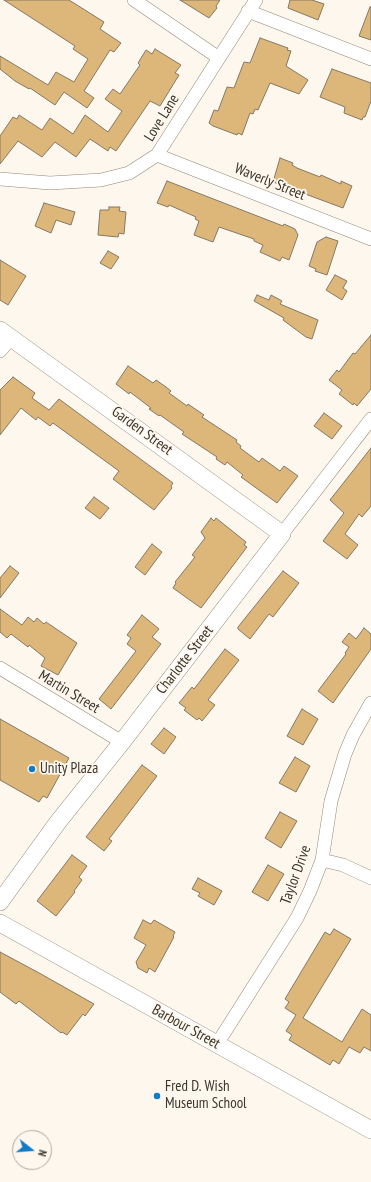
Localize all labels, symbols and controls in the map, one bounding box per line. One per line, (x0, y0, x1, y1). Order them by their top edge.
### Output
street label: Love Lane (141, 91, 183, 145)
street label: Waverly Street (232, 160, 308, 204)
street label: Garden Street (108, 403, 176, 459)
street label: Charlotte Street (153, 622, 217, 698)
street label: Martin Street (35, 667, 103, 717)
place label: Unity Plaza (40, 760, 98, 778)
marker: Unity Plaza (27, 764, 37, 774)
street label: Taylor Drive (277, 843, 315, 907)
street label: Barbour Street (149, 1001, 223, 1053)
place label: Fred D. Wish Museum School (165, 1078, 247, 1113)
marker: Fred D. Wish Museum School (152, 1091, 162, 1101)
north arrow (12, 1130, 52, 1170)
text: N (35, 1148, 50, 1158)

